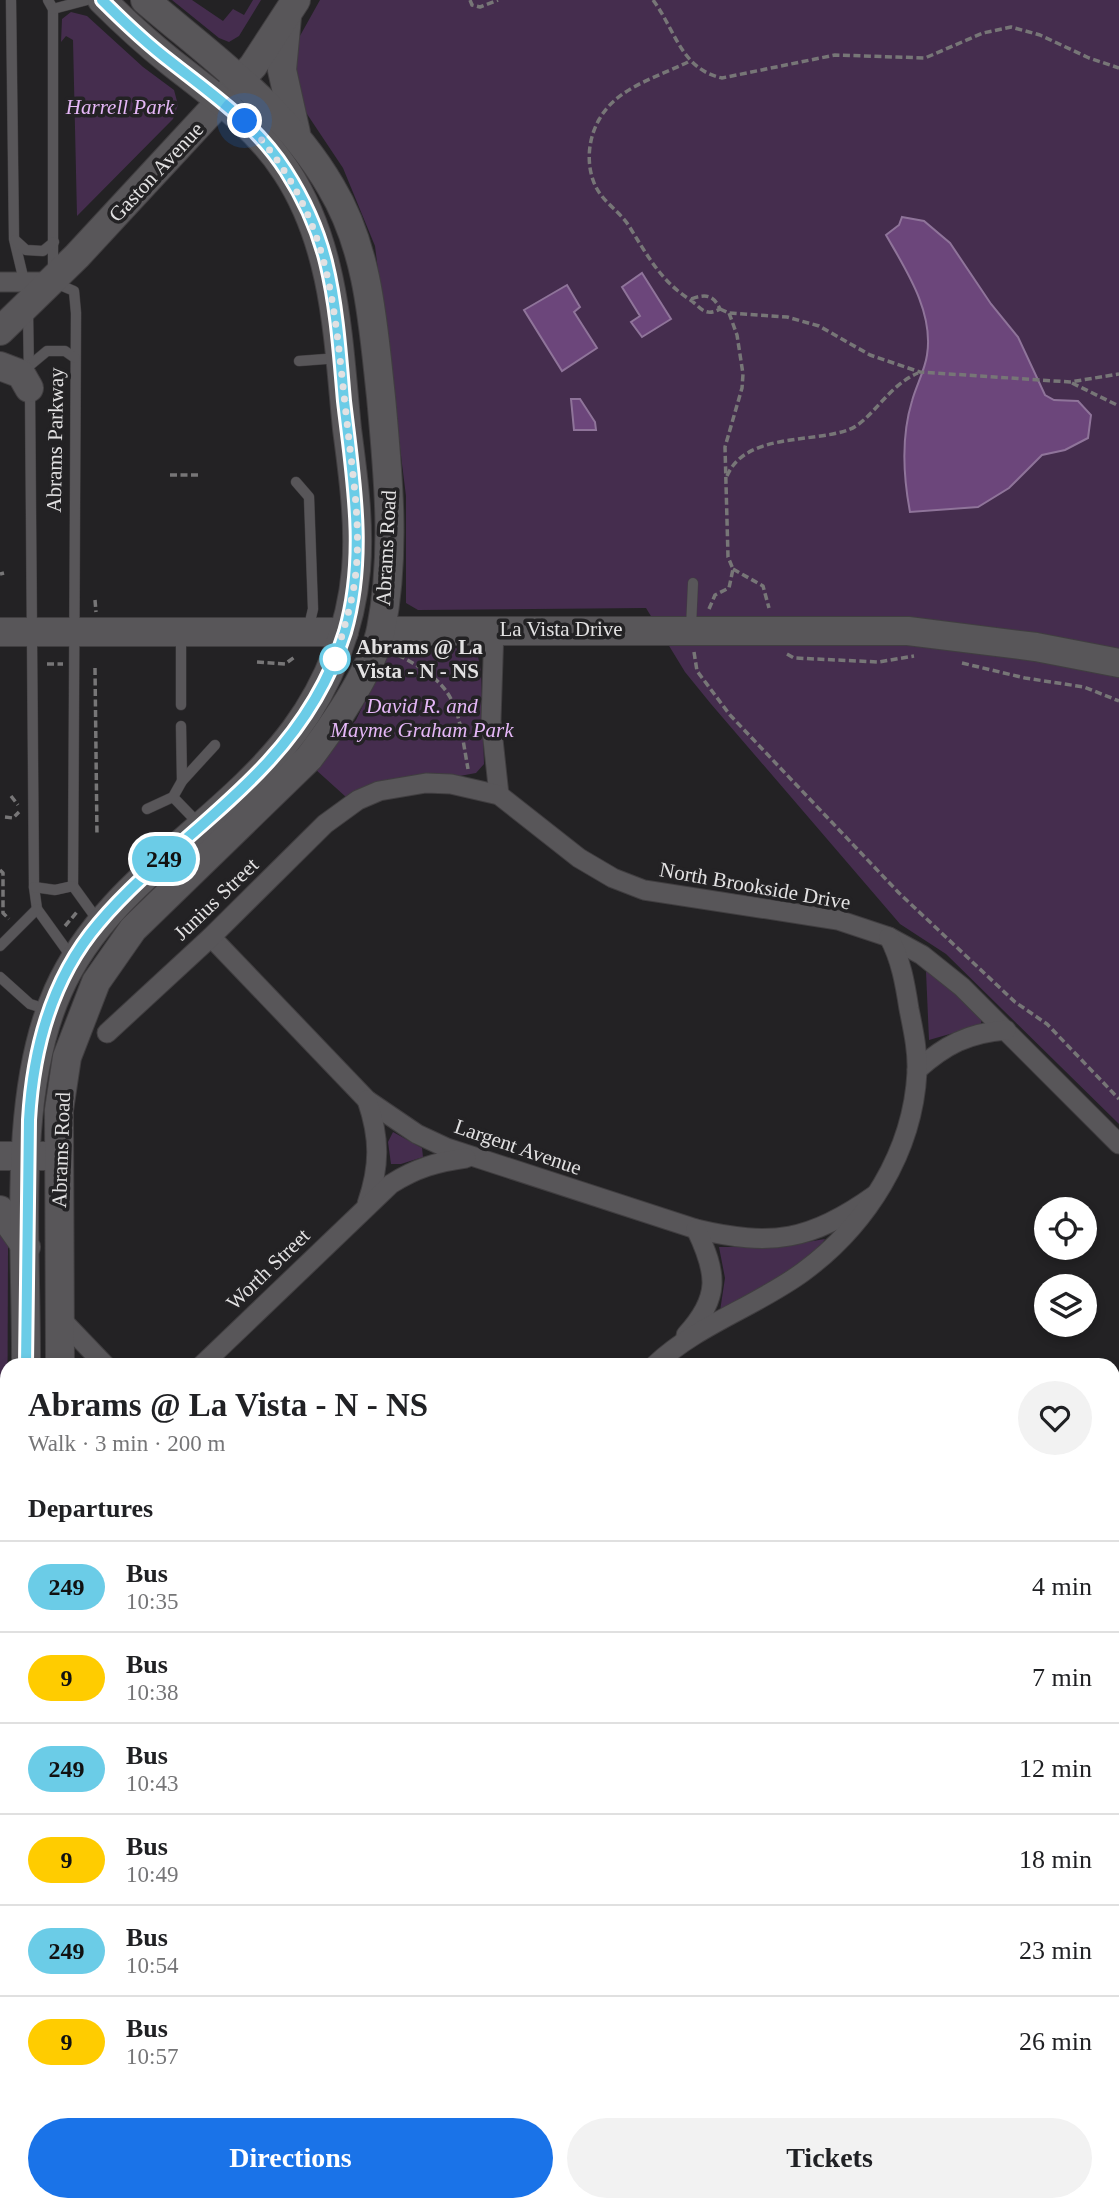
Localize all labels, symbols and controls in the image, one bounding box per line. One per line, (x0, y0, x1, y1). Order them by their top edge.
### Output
park label: Harrell Park (65, 95, 175, 119)
your location (227, 103, 262, 138)
street label: Gaston Avenue (104, 117, 208, 227)
street label: Abrams Parkway (42, 367, 68, 513)
street label: Abrams Road (371, 489, 401, 607)
street label: La Vista Drive (499, 617, 623, 641)
place label: Abrams @ La Vista - N - NS (356, 635, 483, 683)
marker: Abrams @ La Vista - N - NS (320, 644, 350, 674)
park label: David R. and Mayme Graham Park (329, 694, 514, 742)
line badge: 249 (124, 836, 204, 882)
text: 249 (146, 846, 182, 872)
street label: Junius Street (169, 853, 263, 945)
street label: North Brookside Drive (658, 857, 852, 915)
street label: Abrams Road (47, 1091, 75, 1208)
street label: Largent Avenue (451, 1114, 585, 1180)
map controls (1034, 1197, 1097, 1337)
button: locate (1034, 1197, 1097, 1260)
street label: Worth Street (221, 1223, 315, 1315)
button: layers (1034, 1274, 1097, 1337)
button: heart (1018, 1381, 1092, 1455)
text: Abrams @ La Vista - N - NS (28, 1387, 428, 1423)
text: Walk · 3 min · 200 m (28, 1431, 225, 1456)
text: Departures (28, 1494, 153, 1523)
text: Bus (126, 1559, 168, 1588)
text: 4 min (1032, 1572, 1092, 1601)
text: 249 (49, 1574, 85, 1600)
text: 10:35 (126, 1589, 178, 1614)
text: Bus (126, 1650, 168, 1679)
text: 7 min (1032, 1663, 1092, 1692)
text: 9 (61, 1665, 73, 1691)
text: 10:38 (126, 1680, 178, 1705)
text: Bus (126, 1741, 168, 1770)
text: 12 min (1019, 1754, 1092, 1783)
text: 249 (49, 1756, 85, 1782)
text: 10:43 (126, 1771, 178, 1796)
text: Bus (126, 1832, 168, 1861)
text: 18 min (1019, 1845, 1092, 1874)
text: 9 (61, 1847, 73, 1873)
text: 10:49 (126, 1862, 178, 1887)
text: Bus (126, 1923, 168, 1952)
text: 23 min (1019, 1936, 1092, 1965)
text: 249 (49, 1938, 85, 1964)
text: 10:54 (126, 1953, 178, 1978)
text: Bus (126, 2014, 168, 2043)
text: 26 min (1019, 2027, 1092, 2056)
text: 9 (61, 2029, 73, 2055)
text: 10:57 (126, 2044, 178, 2069)
button: Directions (28, 2118, 553, 2198)
button: Tickets (567, 2118, 1092, 2198)

